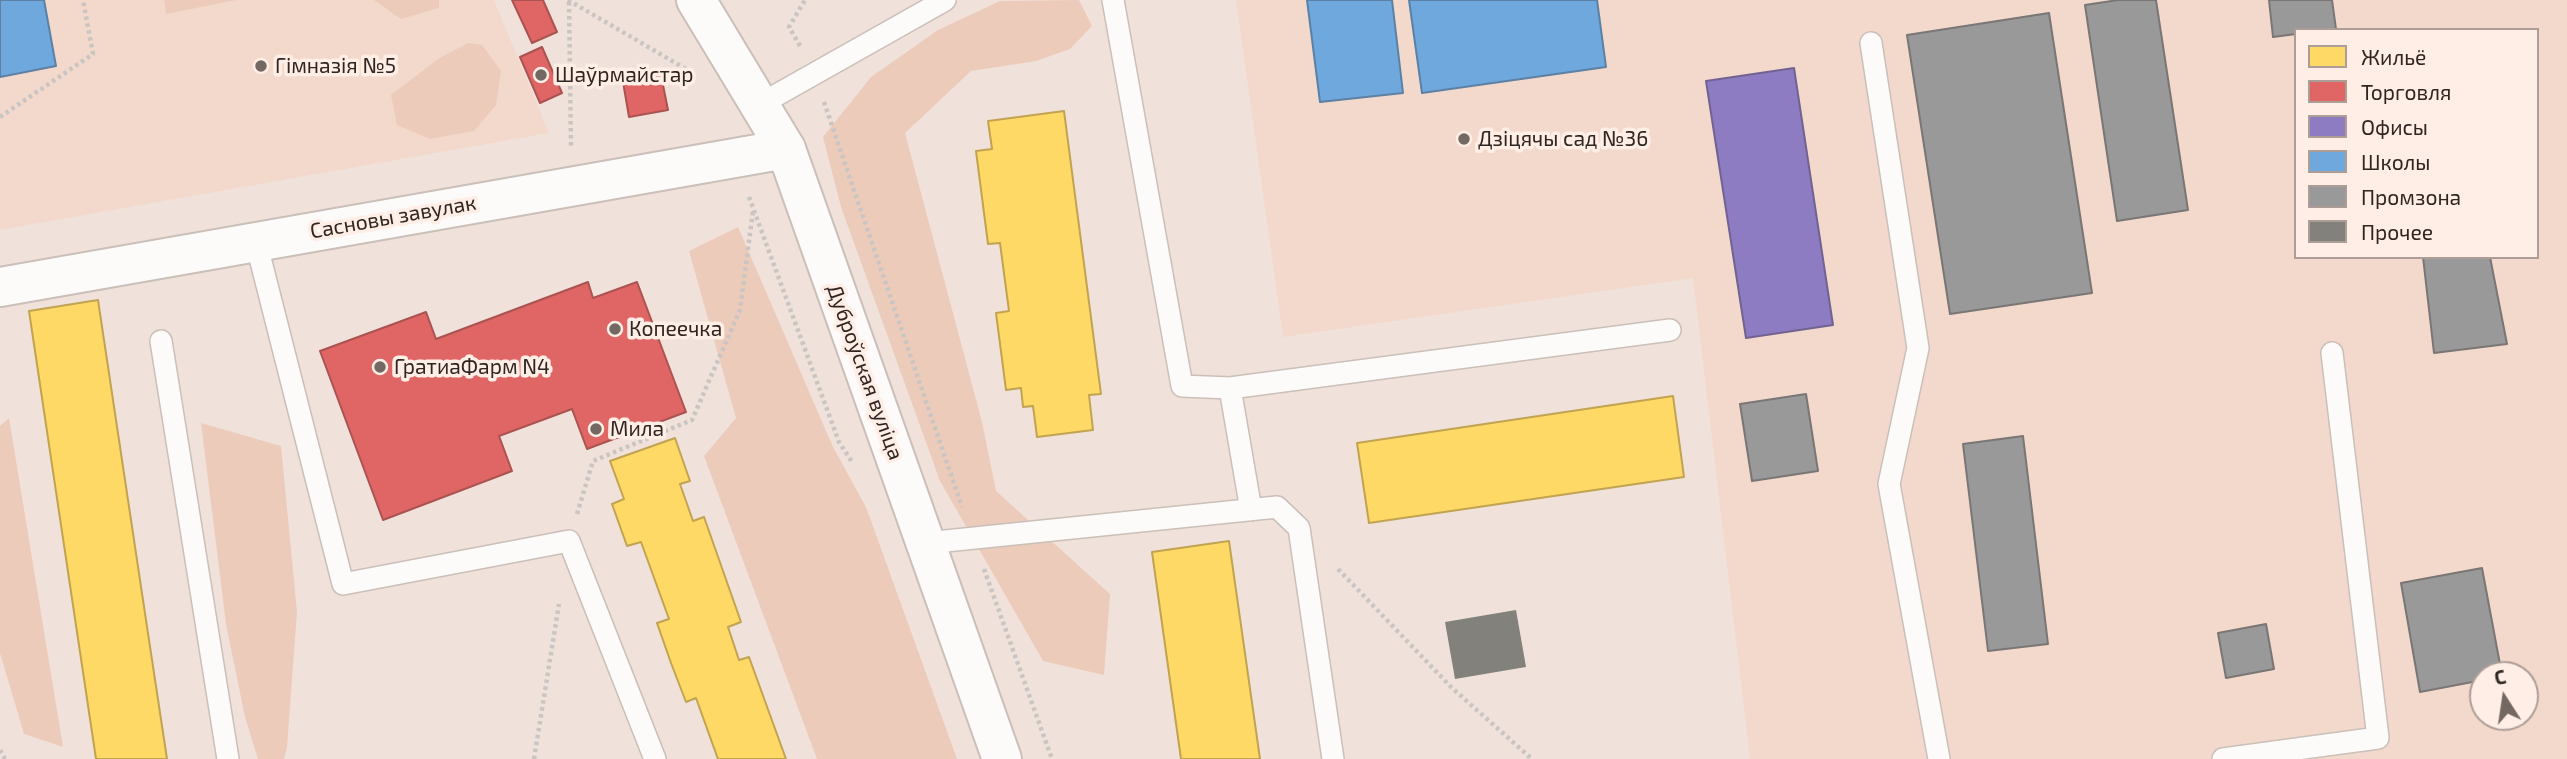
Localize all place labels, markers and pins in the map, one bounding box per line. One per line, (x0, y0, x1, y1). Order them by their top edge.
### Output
place label: Гімназія №5 (275, 53, 396, 79)
marker: Гімназія №5 (253, 58, 269, 74)
place label: Шаўрмайстар (555, 62, 694, 88)
marker: Шаўрмайстар (533, 67, 549, 83)
place label: Дзіцячы сад №36 (1478, 126, 1648, 152)
marker: Дзіцячы сад №36 (1456, 131, 1472, 147)
place label: Копеечка (629, 316, 722, 342)
marker: Копеечка (607, 321, 623, 337)
place label: ГратиаФарм N4 (394, 354, 550, 380)
marker: ГратиаФарм N4 (372, 359, 388, 375)
place label: Мила (610, 416, 664, 442)
marker: Мила (588, 421, 604, 437)

